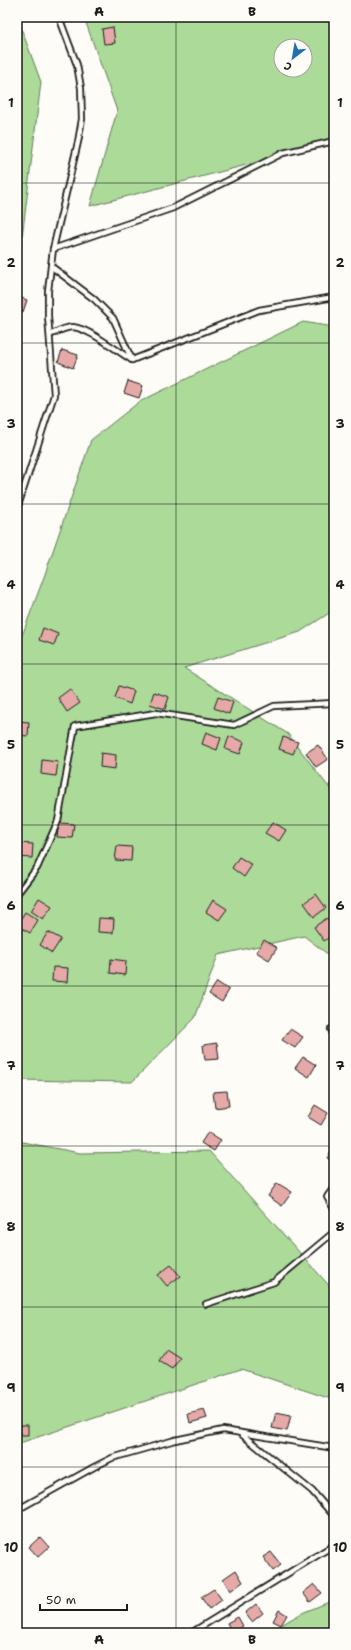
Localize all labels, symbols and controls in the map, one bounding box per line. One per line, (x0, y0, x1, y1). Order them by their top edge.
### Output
text: A (94, 3, 104, 20)
text: B (248, 3, 256, 20)
north arrow (273, 38, 313, 78)
text: С (281, 58, 295, 74)
text: 1 (8, 94, 14, 111)
text: 1 (337, 94, 343, 111)
text: 2 (6, 254, 16, 271)
text: 2 (335, 254, 345, 271)
text: 3 (6, 415, 16, 432)
text: 3 (335, 415, 345, 432)
text: 4 (6, 576, 16, 593)
text: 4 (335, 576, 345, 593)
text: 5 (7, 736, 15, 753)
text: 5 (336, 736, 344, 753)
text: 6 (6, 897, 16, 914)
text: 6 (335, 897, 345, 914)
text: 7 (6, 1057, 16, 1074)
text: 7 (335, 1057, 345, 1074)
text: 8 (6, 1218, 16, 1235)
text: 8 (335, 1218, 345, 1235)
text: 9 (6, 1379, 16, 1396)
text: 9 (335, 1379, 345, 1396)
text: 10 (4, 1539, 18, 1556)
text: 10 (333, 1539, 347, 1556)
scale bar (40, 1586, 127, 1612)
text: 50 m (46, 1592, 76, 1608)
text: A (94, 1631, 104, 1648)
text: B (248, 1631, 256, 1648)

